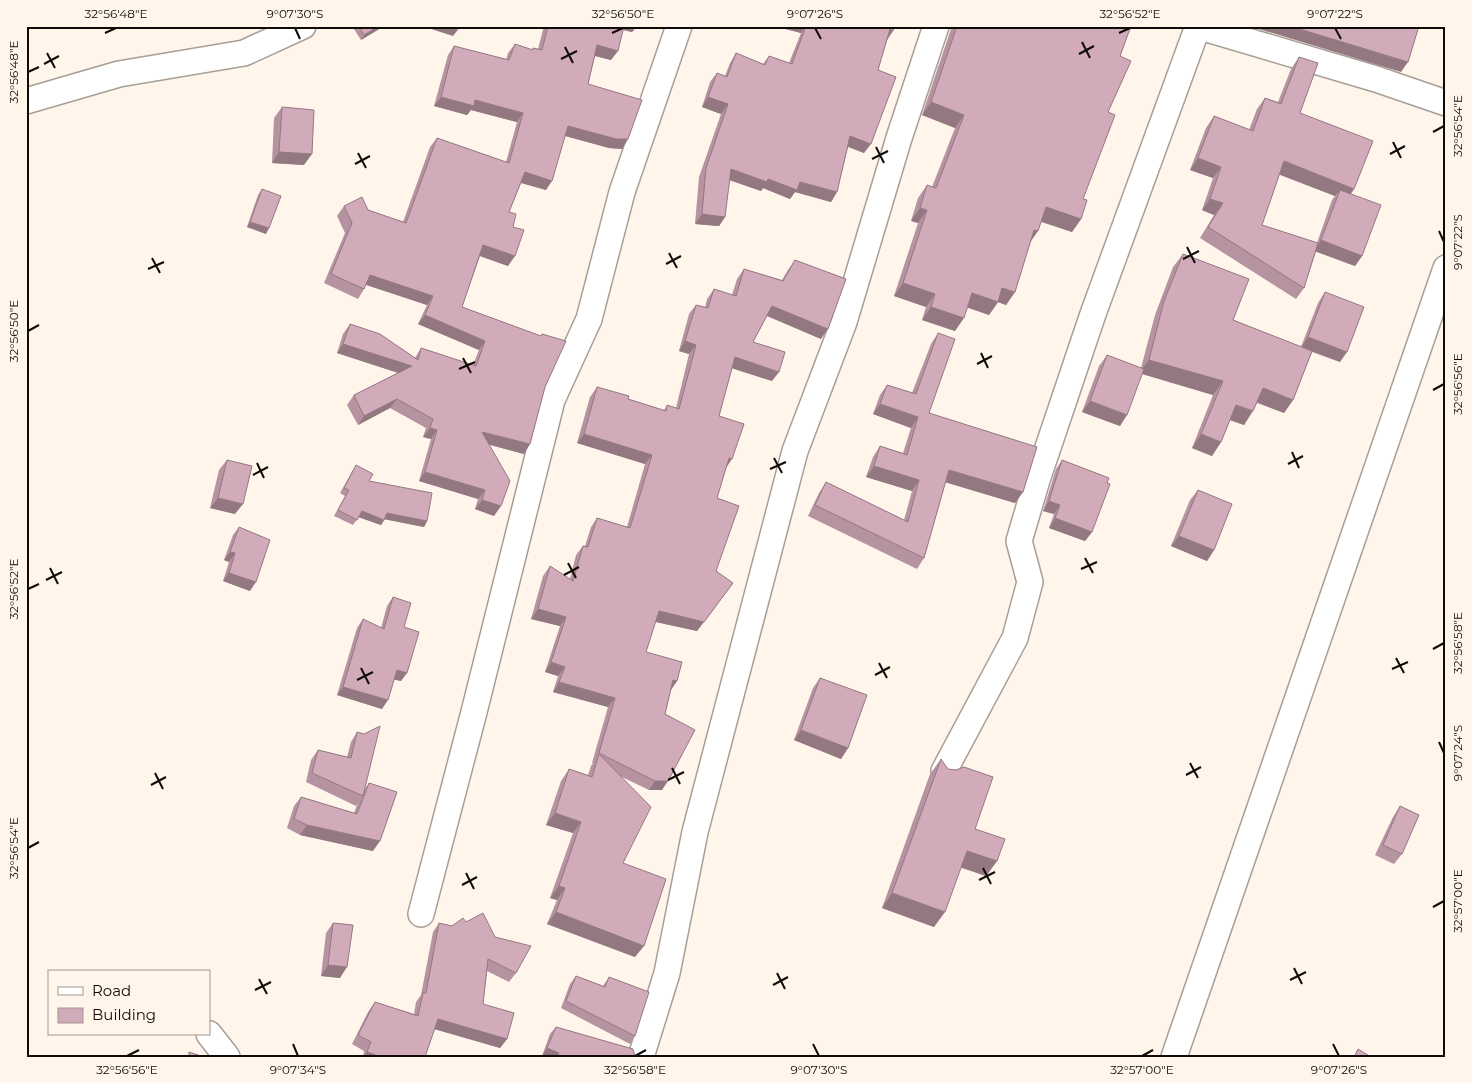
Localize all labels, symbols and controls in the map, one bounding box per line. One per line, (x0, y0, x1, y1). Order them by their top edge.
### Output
text: 32°56'48"E (85, 6, 147, 21)
text: 9°07'30"S (267, 6, 323, 21)
text: 32°56'50"E (592, 6, 654, 21)
text: 9°07'26"S (787, 6, 843, 21)
text: 32°56'52"E (1099, 6, 1161, 21)
text: 9°07'22"S (1307, 6, 1363, 21)
text: 32°56'48"E (6, 41, 21, 103)
text: 32°56'54"E (1450, 95, 1465, 157)
text: 9°07'22"S (1450, 214, 1465, 270)
text: 32°56'50"E (6, 300, 21, 362)
text: 32°56'56"E (1450, 353, 1465, 415)
text: 32°56'52"E (6, 558, 21, 620)
text: 32°56'58"E (1450, 612, 1465, 674)
text: 9°07'24"S (1450, 725, 1465, 781)
text: 32°56'54"E (6, 817, 21, 879)
text: 32°57'00"E (1450, 869, 1465, 933)
legend (48, 970, 210, 1036)
text: Road (92, 981, 131, 1000)
text: Building (92, 1005, 156, 1024)
text: 32°56'56"E (96, 1062, 158, 1077)
text: 9°07'34"S (270, 1062, 326, 1077)
text: 32°56'58"E (604, 1062, 666, 1077)
text: 9°07'30"S (791, 1062, 847, 1077)
text: 32°57'00"E (1110, 1062, 1174, 1077)
text: 9°07'26"S (1311, 1062, 1367, 1077)

